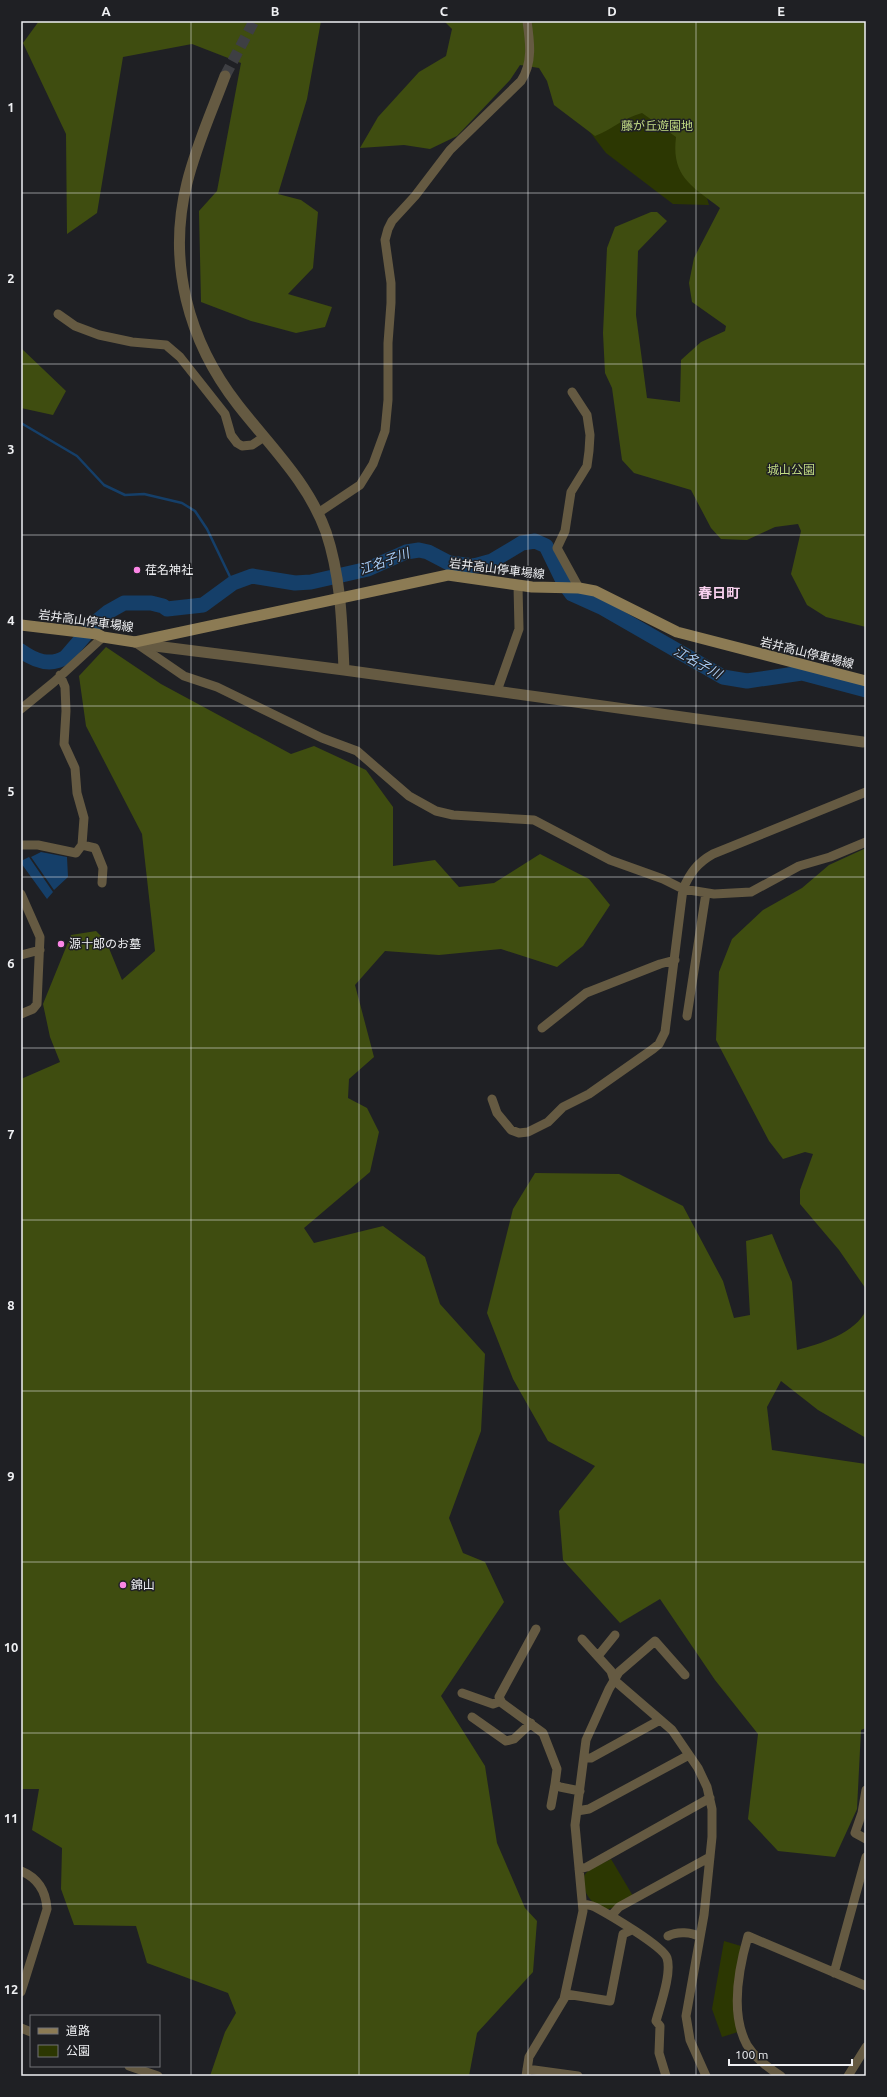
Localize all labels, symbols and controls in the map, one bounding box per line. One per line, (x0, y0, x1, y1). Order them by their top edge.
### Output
text: A (101, 4, 111, 18)
text: B (271, 4, 280, 18)
text: C (440, 4, 449, 18)
text: D (607, 4, 617, 18)
text: E (777, 4, 785, 18)
text: 1 (7, 100, 15, 114)
park label: 藤が丘遊園地 (621, 119, 693, 132)
text: 2 (7, 271, 15, 285)
text: 3 (7, 442, 15, 456)
park label: 城山公園 (767, 463, 815, 476)
water label: 江名子川 (357, 545, 413, 576)
street label: 岩井高山停車場線 (449, 556, 546, 581)
place label: 荏名神社 (145, 563, 193, 576)
marker: 荏名神社 (132, 565, 142, 575)
district label: 春日町 (698, 585, 740, 601)
street label: 岩井高山停車場線 (38, 607, 135, 634)
text: 4 (7, 613, 15, 627)
street label: 岩井高山停車場線 (759, 635, 855, 670)
water label: 江名子川 (672, 643, 726, 682)
text: 5 (7, 784, 15, 798)
place label: 源十郎のお墓 (69, 937, 141, 950)
marker: 源十郎のお墓 (56, 939, 66, 949)
text: 6 (7, 956, 15, 970)
text: 7 (7, 1127, 15, 1141)
text: 8 (7, 1298, 15, 1312)
text: 9 (7, 1469, 15, 1483)
place label: 錦山 (131, 1578, 155, 1591)
marker: 錦山 (118, 1580, 128, 1590)
text: 10 (4, 1640, 18, 1654)
text: 11 (4, 1811, 18, 1825)
text: 12 (4, 1982, 18, 1996)
legend (30, 2015, 160, 2067)
text: 道路 (66, 2024, 90, 2037)
scale bar (729, 2041, 852, 2067)
text: 公園 (66, 2044, 90, 2057)
text: 100 m (735, 2048, 768, 2061)

